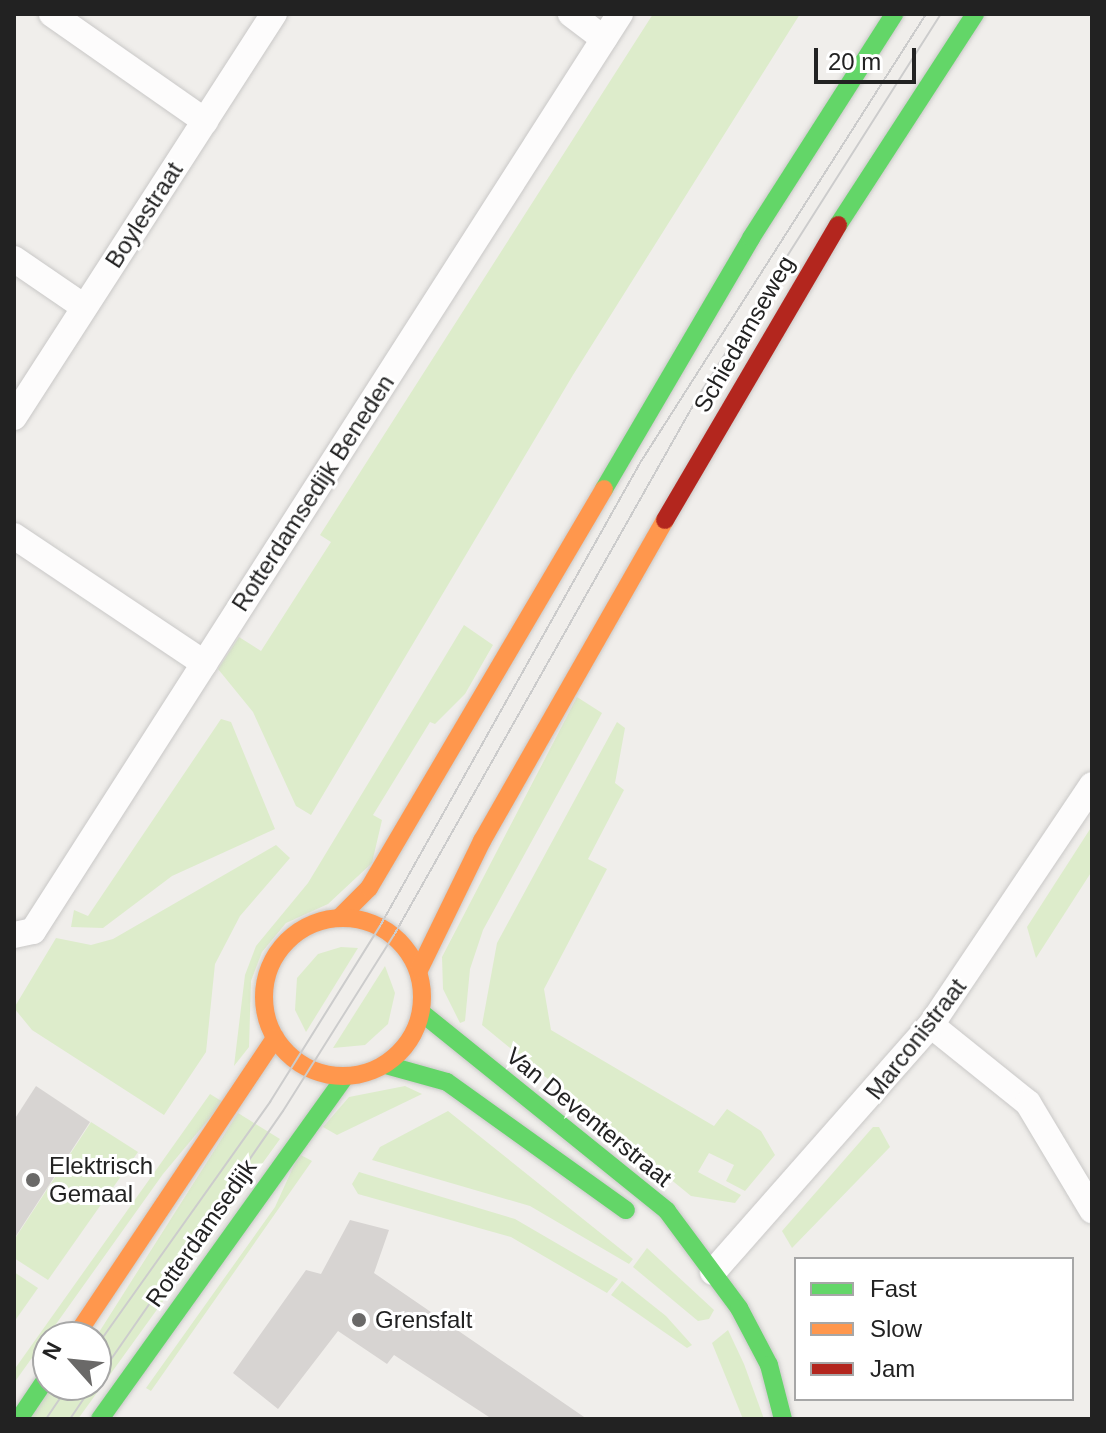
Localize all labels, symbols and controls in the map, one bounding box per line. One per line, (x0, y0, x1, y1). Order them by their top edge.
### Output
scale bar (818, 32, 920, 82)
text: 20 m (828, 48, 881, 75)
street label: Boylestraat (99, 157, 189, 273)
street label: Schiedamseweg (688, 251, 800, 417)
street label: Rotterdamsedijk Beneden (226, 369, 400, 617)
street label: Marconistraat (860, 973, 972, 1105)
street label: Van Deventerstraat (500, 1041, 678, 1193)
place label: Elektrisch Gemaal (49, 1152, 153, 1208)
street label: Rotterdamsedijk (139, 1154, 263, 1312)
marker: Elektrisch Gemaal (24, 1171, 42, 1189)
legend (794, 1257, 1074, 1401)
text: Fast (870, 1275, 917, 1302)
place label: Grensfalt (375, 1306, 472, 1334)
marker: Grensfalt (350, 1311, 368, 1329)
text: Slow (870, 1315, 922, 1342)
north arrow (32, 1321, 112, 1401)
text: N (37, 1338, 67, 1364)
text: Jam (870, 1355, 915, 1382)

